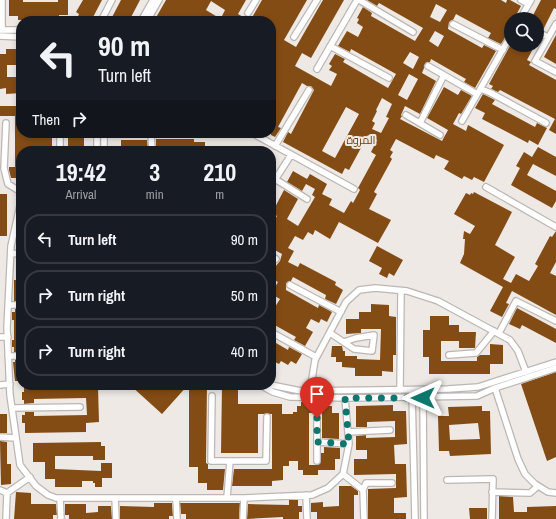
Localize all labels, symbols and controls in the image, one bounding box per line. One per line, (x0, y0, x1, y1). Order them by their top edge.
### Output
map controls (504, 12, 544, 52)
button: search (504, 12, 544, 52)
text: 90 m (98, 27, 150, 65)
icon: left (32, 32, 84, 84)
text: Turn left (98, 63, 151, 88)
icon: right (68, 108, 90, 130)
text: Then (32, 109, 60, 130)
district label: المروة (346, 133, 376, 147)
text: 19:42 (56, 156, 106, 188)
text: 3 (149, 156, 160, 188)
text: 210 (203, 156, 236, 188)
text: Arrival (66, 186, 96, 203)
text: min (146, 186, 164, 203)
text: m (215, 186, 224, 203)
icon: left (34, 228, 56, 250)
text: Turn left (68, 229, 116, 250)
text: 90 m (231, 229, 258, 250)
icon: right (34, 284, 56, 306)
text: Turn right (68, 285, 125, 306)
text: 50 m (231, 285, 258, 306)
icon: right (34, 340, 56, 362)
text: Turn right (68, 341, 125, 362)
text: 40 m (231, 341, 258, 362)
pin (300, 377, 334, 418)
position arrow (402, 377, 444, 419)
icon: arrive (306, 383, 328, 405)

